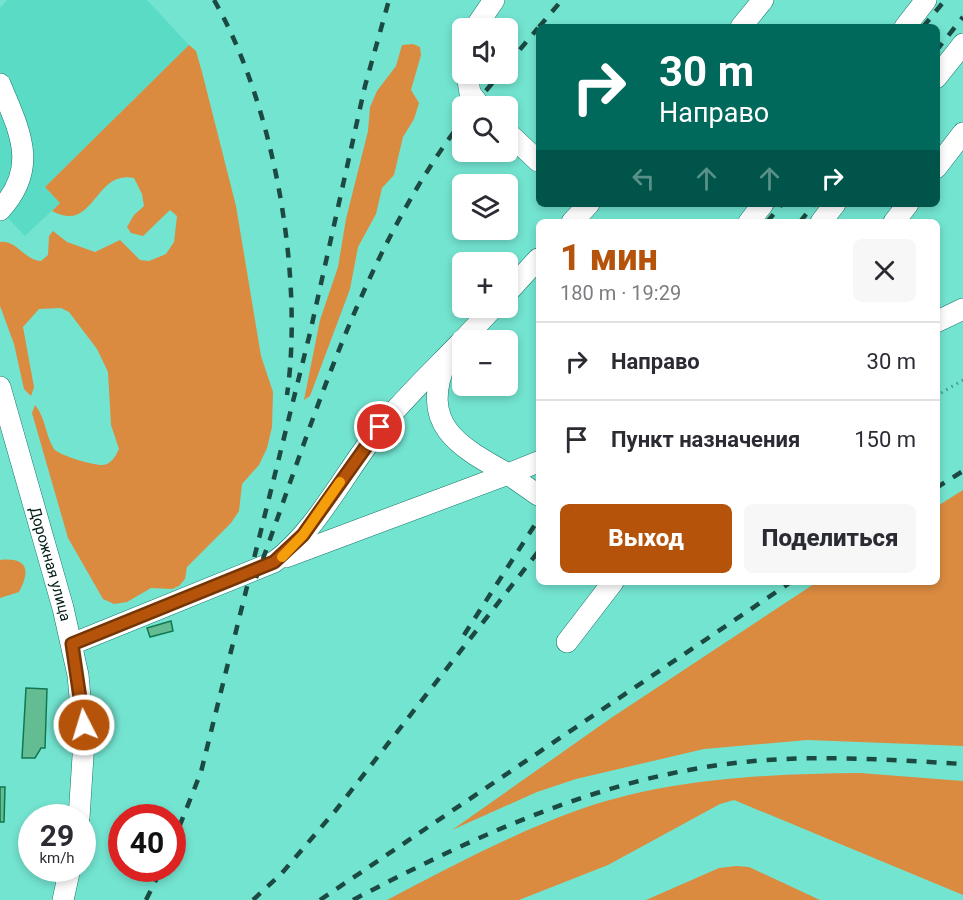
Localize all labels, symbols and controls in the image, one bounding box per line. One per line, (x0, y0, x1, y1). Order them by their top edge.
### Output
map controls (452, 18, 518, 396)
button: sound (452, 18, 518, 84)
text: 30 m (659, 47, 754, 96)
icon: right (560, 48, 638, 126)
button: search (452, 96, 518, 162)
text: Направо (659, 97, 769, 129)
icon: left (627, 162, 660, 195)
icon: ahead (690, 162, 723, 195)
icon: ahead (753, 162, 786, 195)
icon: right (816, 162, 849, 195)
button: layers (452, 174, 518, 240)
text: 1 мин (560, 237, 658, 279)
button: close (853, 239, 916, 302)
button: + (452, 252, 518, 318)
text: 180 m · 19:29 (560, 281, 681, 305)
button: − (452, 330, 518, 396)
icon: right (560, 345, 593, 378)
text: Направо (611, 349, 700, 374)
text: 30 m (867, 349, 916, 374)
pin (354, 401, 405, 452)
icon: arrive (363, 410, 396, 443)
icon: arrive (560, 423, 593, 456)
text: Пункт назначения (611, 427, 800, 452)
text: 150 m (854, 427, 916, 452)
button: Выход (560, 504, 732, 573)
button: Поделиться (744, 504, 916, 573)
street label: Дорожная улица (26, 505, 75, 623)
position arrow (52, 693, 116, 757)
speed limit sign: 40 (108, 804, 186, 882)
text: 29 (40, 818, 74, 853)
text: km/h (39, 849, 75, 867)

